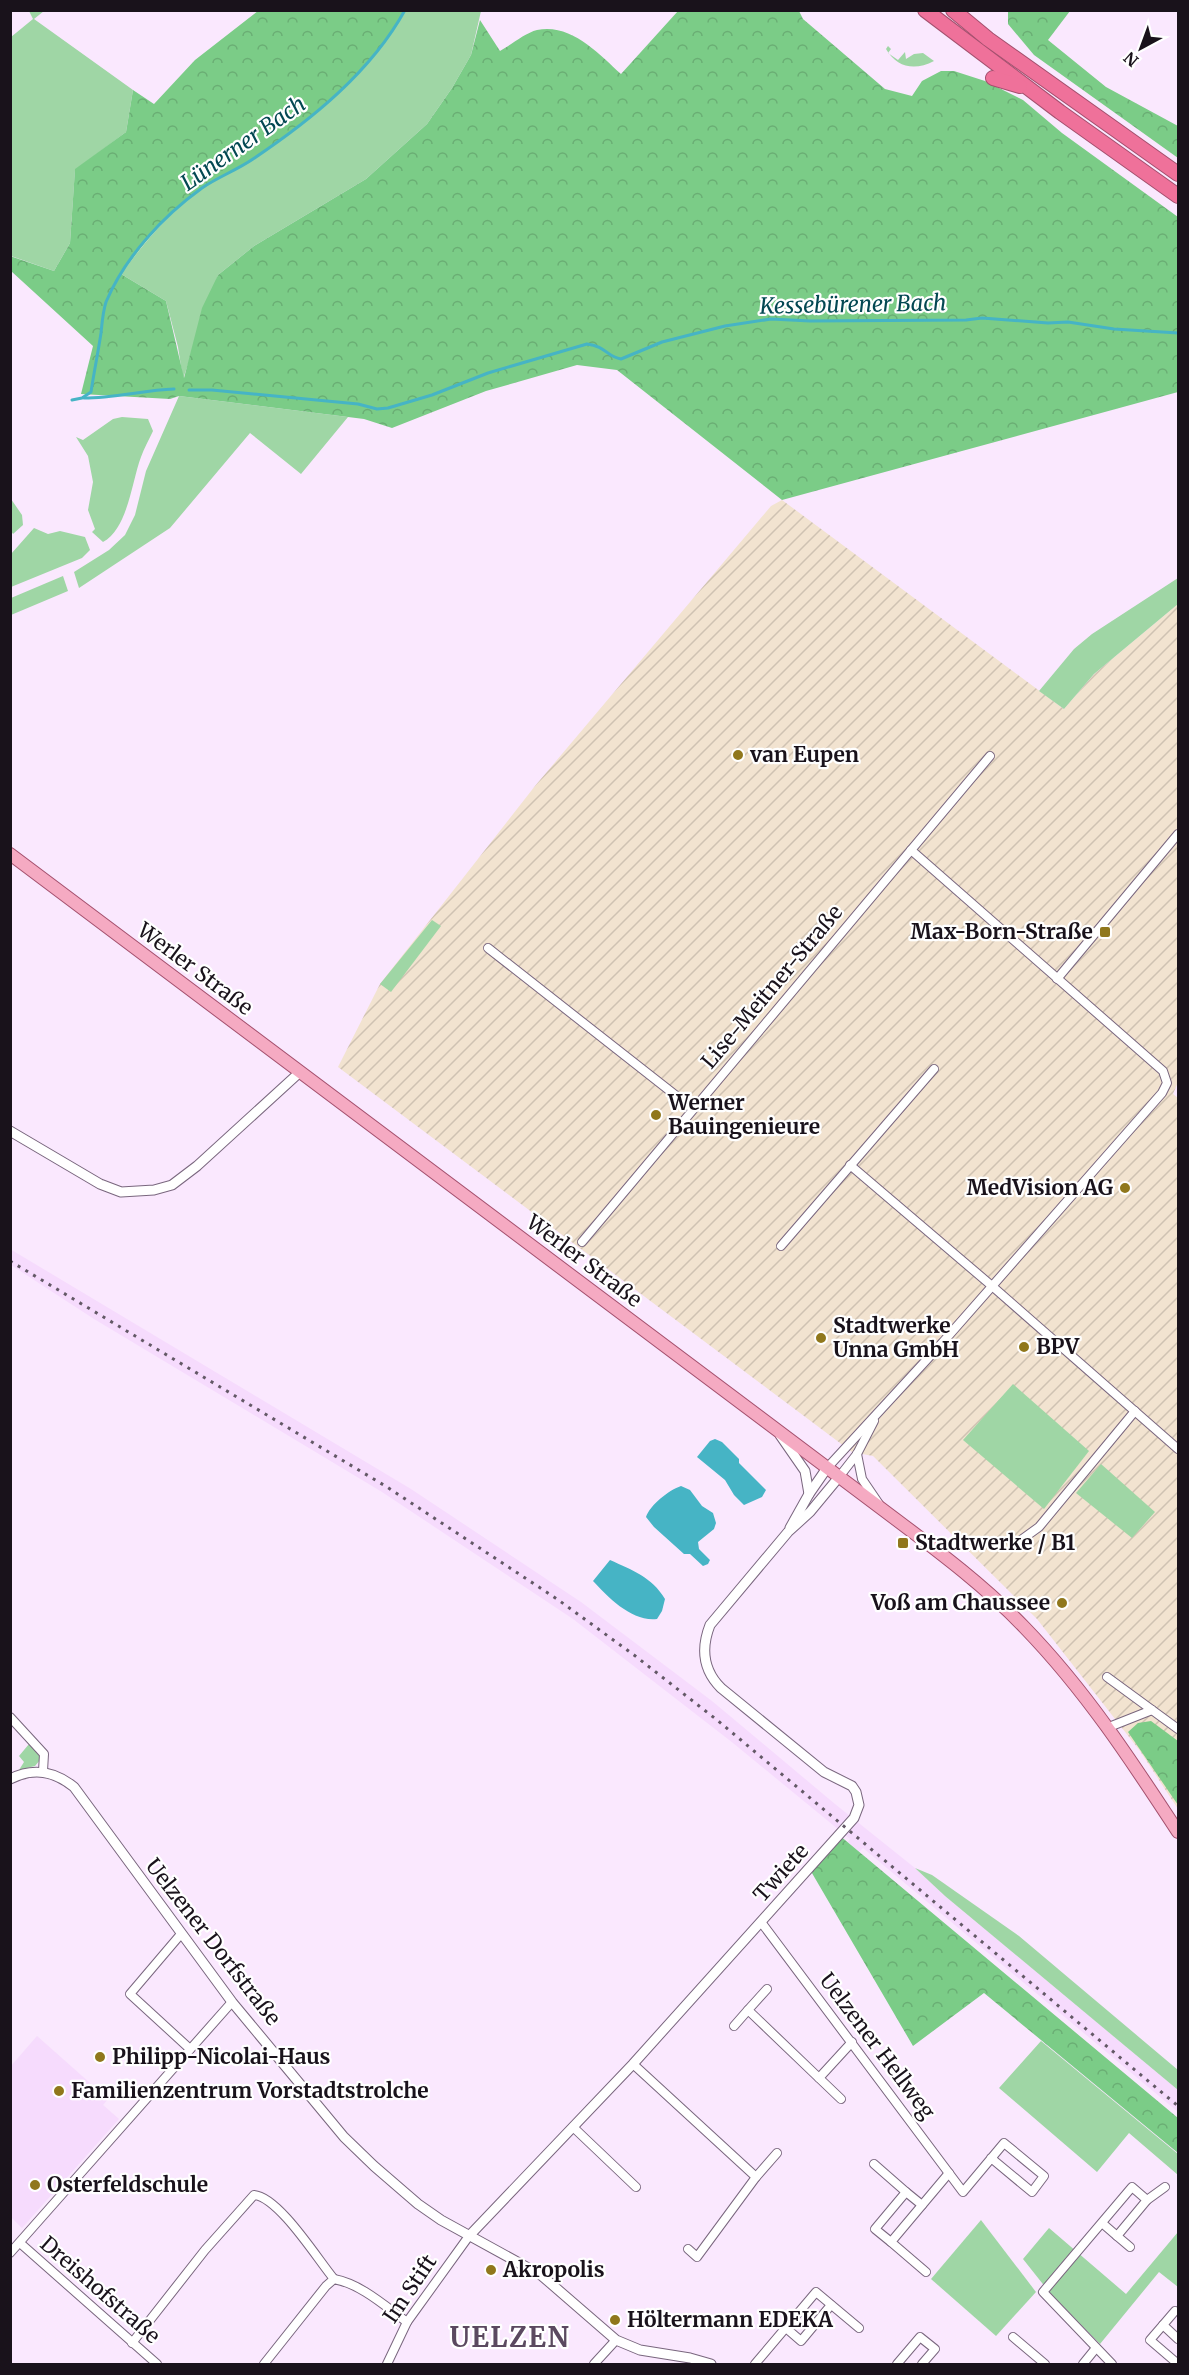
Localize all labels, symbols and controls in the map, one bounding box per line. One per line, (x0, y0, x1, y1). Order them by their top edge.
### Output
north arrow (1111, 18, 1171, 78)
text: N (1120, 47, 1142, 71)
water label: Lünerner Bach (175, 90, 311, 196)
water label: Kessebürener Bach (758, 288, 947, 320)
place label: van Eupen (749, 741, 859, 768)
marker: van Eupen (731, 748, 745, 762)
street label: Lise-Meitner-Straße (695, 899, 848, 1074)
street label: Werler Straße (131, 916, 258, 1021)
place label: Max-Born-Straße (911, 918, 1093, 945)
marker: Max-Born-Straße (1098, 925, 1112, 939)
place label: Werner Bauingenieure (667, 1089, 820, 1140)
marker: Werner Bauingenieure (649, 1108, 663, 1122)
place label: MedVision AG (967, 1174, 1114, 1201)
marker: MedVision AG (1118, 1181, 1132, 1195)
street label: Werler Straße (520, 1208, 647, 1313)
place label: Stadtwerke Unna GmbH (833, 1312, 959, 1363)
marker: Stadtwerke Unna GmbH (814, 1331, 828, 1345)
place label: BPV (1036, 1333, 1080, 1360)
marker: BPV (1017, 1340, 1031, 1354)
place label: Stadtwerke / B1 (915, 1529, 1075, 1556)
marker: Stadtwerke / B1 (896, 1536, 910, 1550)
place label: Voß am Chaussee (870, 1589, 1050, 1616)
marker: Voß am Chaussee (1055, 1596, 1069, 1610)
street label: Twiete (747, 1838, 814, 1908)
street label: Uelzener Dorfstraße (140, 1853, 287, 2031)
street label: Uelzener Hellweg (814, 1967, 941, 2124)
place label: Philipp-Nicolai-Haus (112, 2043, 331, 2070)
marker: Philipp-Nicolai-Haus (93, 2050, 107, 2064)
place label: Familienzentrum Vorstadtstrolche (71, 2077, 429, 2104)
marker: Familienzentrum Vorstadtstrolche (52, 2084, 66, 2098)
place label: Osterfeldschule (47, 2171, 208, 2198)
marker: Osterfeldschule (28, 2178, 42, 2192)
street label: Dreishofstraße (35, 2230, 166, 2349)
street label: Im Stift (377, 2249, 442, 2328)
place label: Akropolis (502, 2256, 605, 2283)
marker: Akropolis (484, 2263, 498, 2277)
place label: Höltermann EDEKA (627, 2306, 834, 2333)
marker: Höltermann EDEKA (608, 2313, 622, 2327)
district label: UELZEN (450, 2320, 570, 2354)

